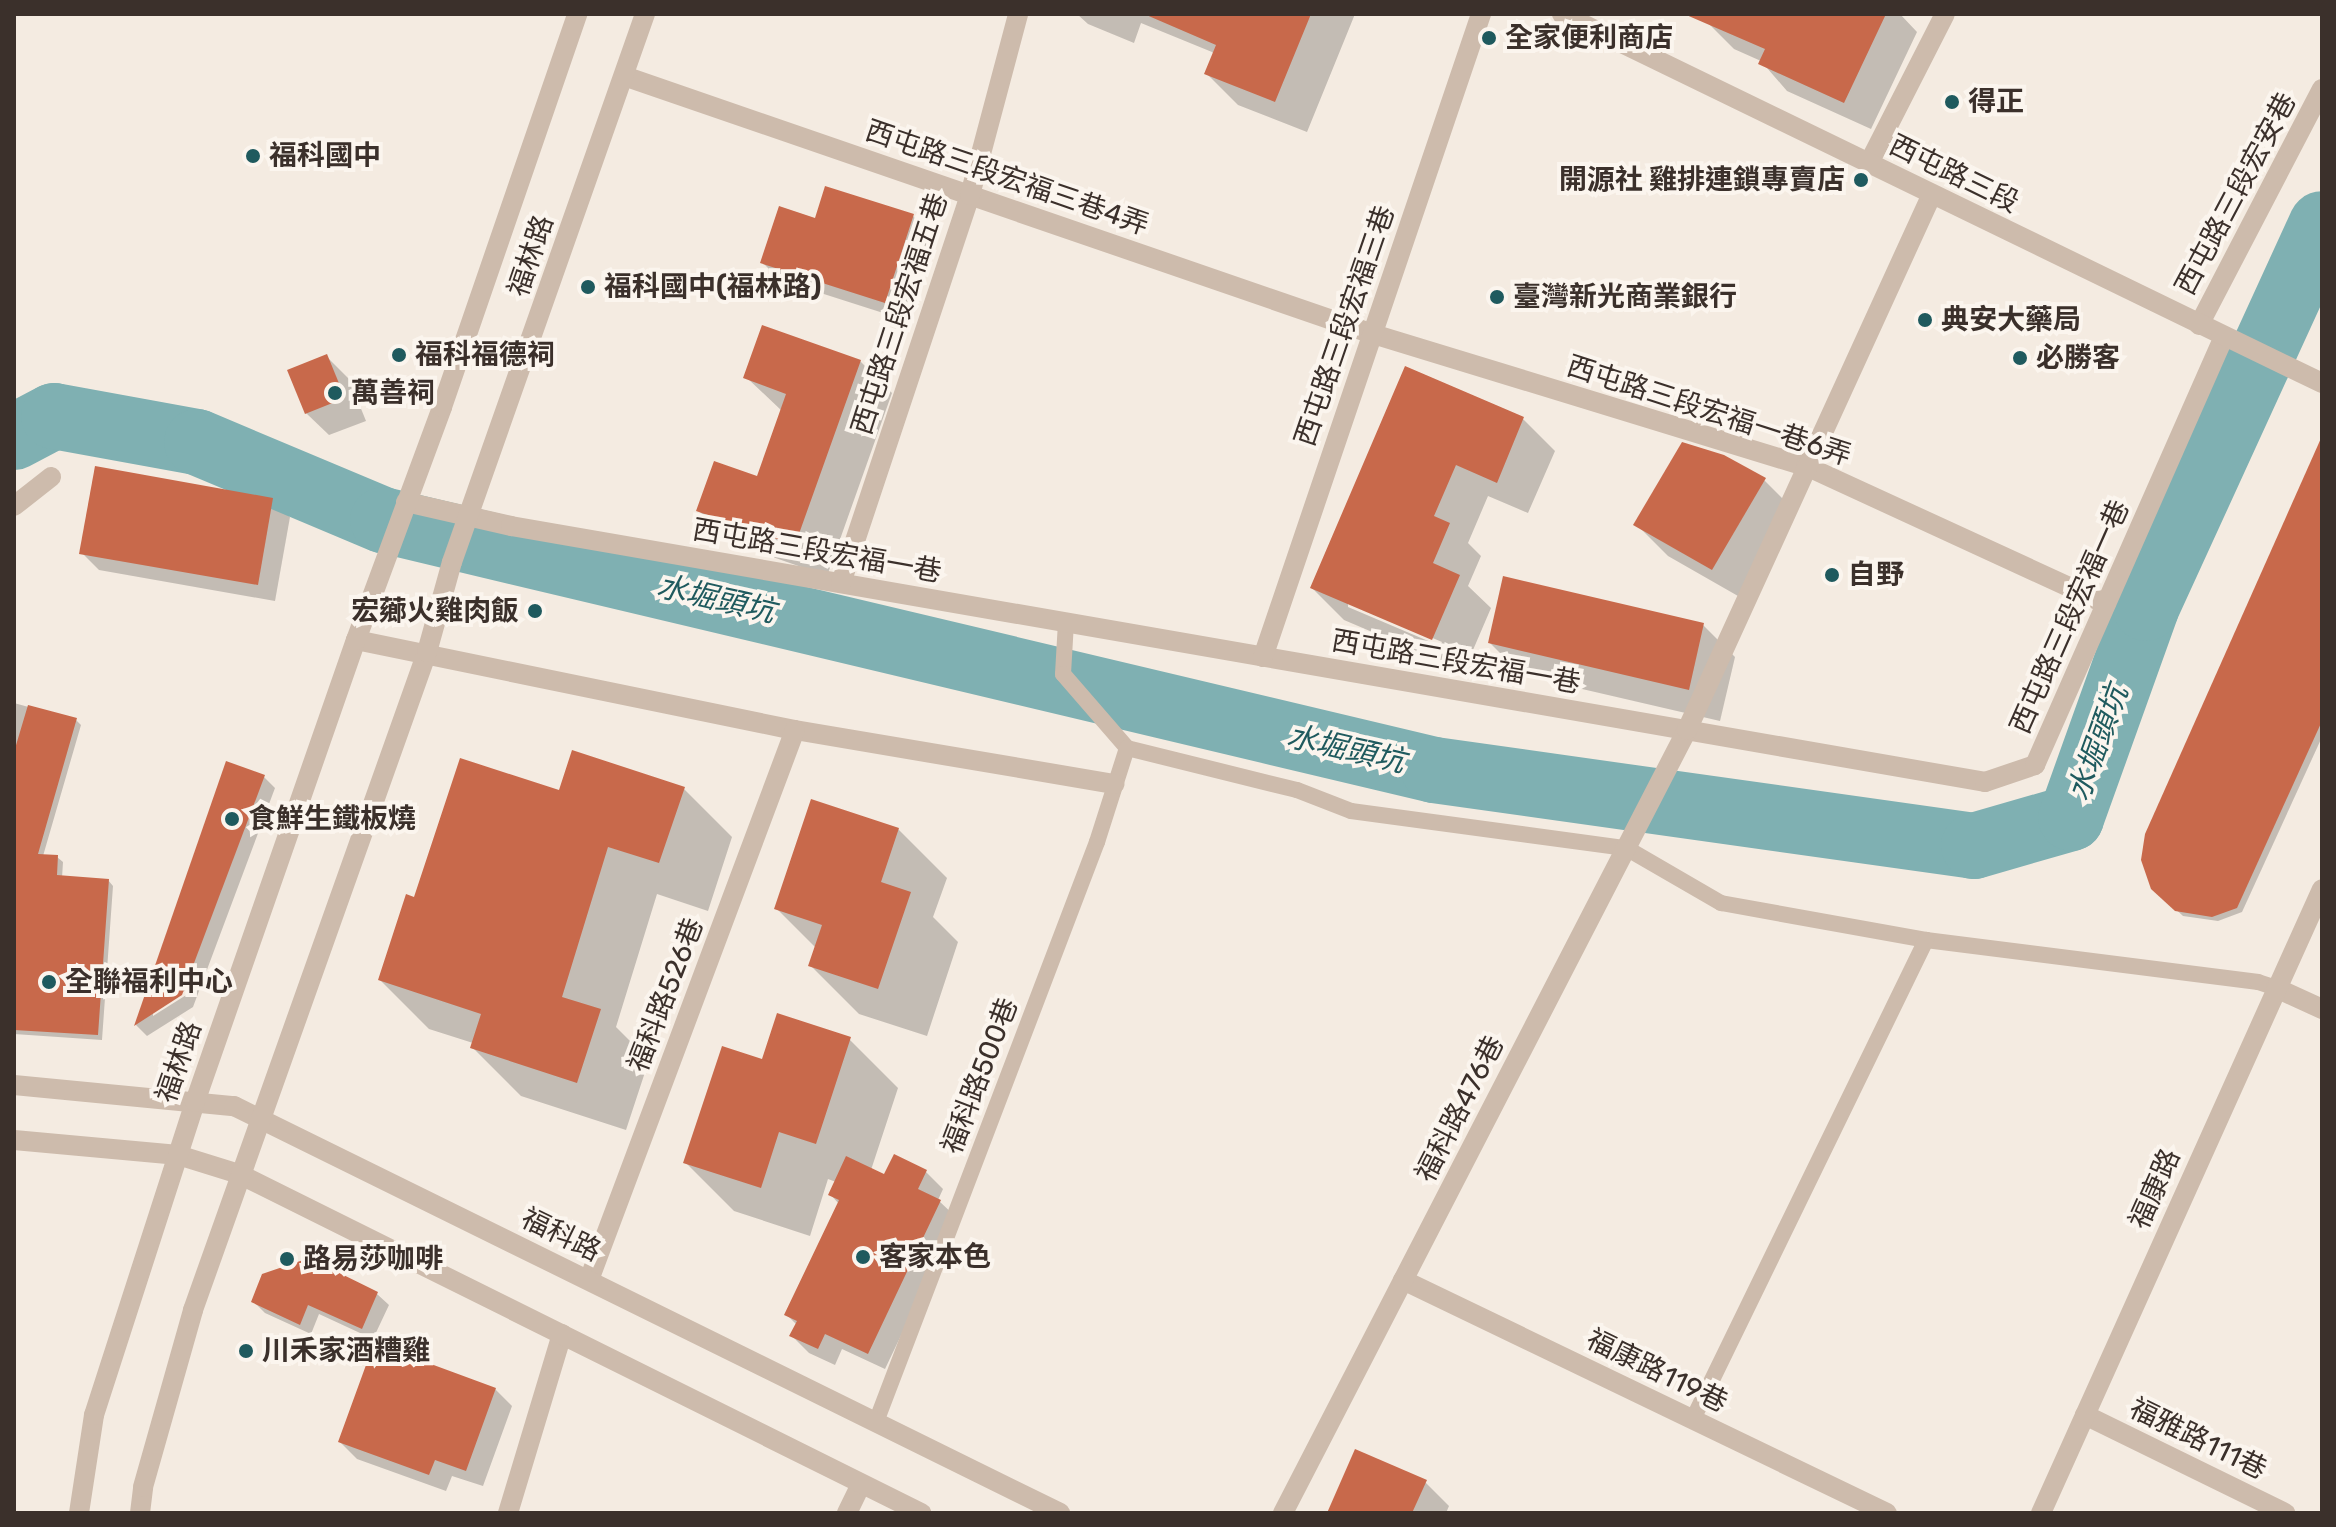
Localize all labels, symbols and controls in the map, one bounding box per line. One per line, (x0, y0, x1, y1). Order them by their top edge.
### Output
place label: 全家便利商店 (1505, 21, 1673, 55)
marker: 全家便利商店 (1480, 29, 1498, 47)
place label: 得正 (1968, 85, 2024, 119)
street label: 西屯路三段宏安巷 (2169, 87, 2303, 301)
marker: 得正 (1943, 93, 1961, 111)
street label: 西屯路三段宏福三巷4弄 (861, 114, 1153, 242)
street label: 西屯路三段 (1884, 128, 2024, 220)
place label: 福科國中 (269, 139, 381, 173)
marker: 福科國中 (244, 147, 262, 165)
place label: 開源社 雞排連鎖專賣店 (1559, 163, 1845, 197)
marker: 開源社 雞排連鎖專賣店 (1852, 171, 1870, 189)
street label: 西屯路三段宏福五巷 (845, 189, 955, 439)
street label: 西屯路三段宏福三巷 (1288, 201, 1402, 451)
street label: 福林路 (501, 211, 561, 301)
place label: 福科國中(福林路) (604, 270, 822, 304)
marker: 福科國中(福林路) (579, 278, 597, 296)
place label: 臺灣新光商業銀行 (1513, 280, 1737, 314)
marker: 臺灣新光商業銀行 (1488, 288, 1506, 306)
place label: 典安大藥局 (1941, 303, 2081, 337)
marker: 典安大藥局 (1916, 311, 1934, 329)
place label: 福科福德祠 (415, 338, 555, 372)
place label: 必勝客 (2036, 341, 2120, 375)
marker: 福科福德祠 (390, 346, 408, 364)
street label: 西屯路三段宏福一巷6弄 (1563, 349, 1855, 473)
marker: 必勝客 (2011, 349, 2029, 367)
place label: 萬善祠 (351, 376, 435, 410)
marker: 萬善祠 (326, 384, 344, 402)
street label: 西屯路三段宏福一巷 (2003, 495, 2137, 739)
street label: 西屯路三段宏福一巷 (690, 513, 944, 589)
place label: 自野 (1848, 558, 1904, 592)
marker: 自野 (1823, 566, 1841, 584)
water label: 水堀頭坑 (653, 568, 779, 630)
place label: 宏薌火雞肉飯 (351, 594, 519, 628)
marker: 宏薌火雞肉飯 (526, 602, 544, 620)
street label: 西屯路三段宏福一巷 (1329, 624, 1583, 700)
water label: 水堀頭坑 (2061, 680, 2135, 806)
water label: 水堀頭坑 (1283, 718, 1409, 780)
place label: 食鮮生鐵板燒 (248, 802, 416, 836)
marker: 食鮮生鐵板燒 (223, 810, 241, 828)
street label: 福科路526巷 (621, 913, 711, 1077)
place label: 全聯福利中心 (65, 965, 233, 999)
marker: 全聯福利中心 (40, 973, 58, 991)
street label: 福科路500巷 (935, 993, 1025, 1159)
street label: 福林路 (149, 1017, 209, 1107)
street label: 福科路476巷 (1409, 1030, 1511, 1188)
street label: 福康路 (2123, 1144, 2187, 1234)
street label: 福科路 (516, 1201, 606, 1269)
place label: 客家本色 (879, 1240, 991, 1274)
place label: 路易莎咖啡 (303, 1242, 443, 1276)
marker: 客家本色 (854, 1248, 872, 1266)
marker: 路易莎咖啡 (278, 1250, 296, 1268)
street label: 福康路119巷 (1581, 1322, 1733, 1420)
place label: 川禾家酒糟雞 (262, 1334, 430, 1368)
marker: 川禾家酒糟雞 (237, 1342, 255, 1360)
street label: 福雅路111巷 (2124, 1391, 2272, 1487)

